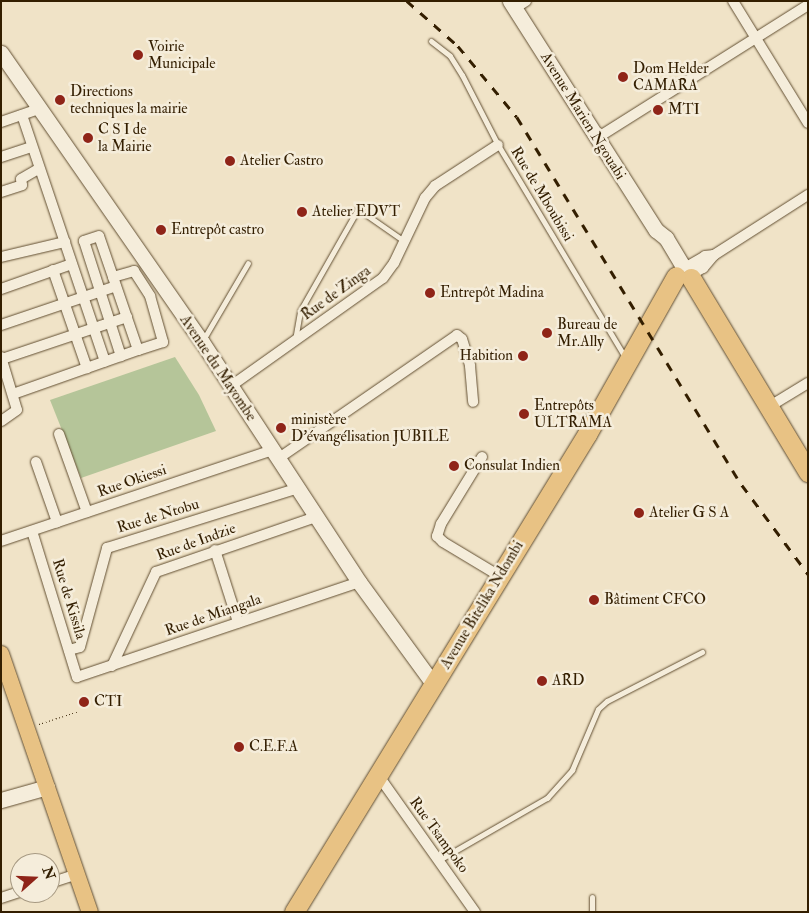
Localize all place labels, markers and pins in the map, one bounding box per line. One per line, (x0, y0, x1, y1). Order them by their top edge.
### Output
place label: Voirie Municipale (148, 37, 215, 72)
marker: Voirie Municipale (132, 49, 144, 61)
place label: Dom Helder CAMARA (633, 59, 709, 94)
marker: Dom Helder CAMARA (617, 71, 629, 83)
place label: Directions techniques la mairie (70, 82, 188, 117)
marker: Directions techniques la mairie (54, 94, 66, 106)
place label: MTI (668, 101, 700, 119)
marker: MTI (652, 104, 664, 116)
place label: C S I de la Mairie (98, 120, 152, 155)
marker: C S I de la Mairie (82, 132, 94, 144)
place label: Atelier Castro (240, 152, 323, 170)
marker: Atelier Castro (224, 155, 236, 167)
place label: Atelier EDVT (312, 203, 400, 221)
marker: Atelier EDVT (296, 206, 308, 218)
place label: Entrepôt castro (171, 221, 264, 239)
marker: Entrepôt castro (155, 224, 167, 236)
place label: Entrepôt Madina (440, 284, 544, 302)
marker: Entrepôt Madina (424, 287, 436, 299)
place label: Bureau de Mr.Ally (557, 315, 617, 350)
marker: Bureau de Mr.Ally (541, 327, 553, 339)
place label: Habition (460, 347, 513, 365)
marker: Habition (517, 350, 529, 362)
place label: Entrepôts ULTRAMA (534, 396, 612, 431)
marker: Entrepôts ULTRAMA (518, 408, 530, 420)
place label: ministère D'évangélisation JUBILE (291, 410, 449, 445)
marker: ministère D'évangélisation JUBILE (275, 422, 287, 434)
place label: Consulat Indien (464, 457, 560, 475)
marker: Consulat Indien (448, 460, 460, 472)
place label: Atelier G S A (649, 504, 729, 522)
marker: Atelier G S A (633, 507, 645, 519)
place label: Bâtiment CFCO (604, 591, 706, 609)
marker: Bâtiment CFCO (588, 594, 600, 606)
place label: ARD (552, 672, 584, 690)
marker: ARD (536, 675, 548, 687)
place label: CTI (94, 693, 122, 711)
marker: CTI (78, 696, 90, 708)
place label: C.E.F.A (249, 738, 298, 756)
marker: C.E.F.A (233, 741, 245, 753)

